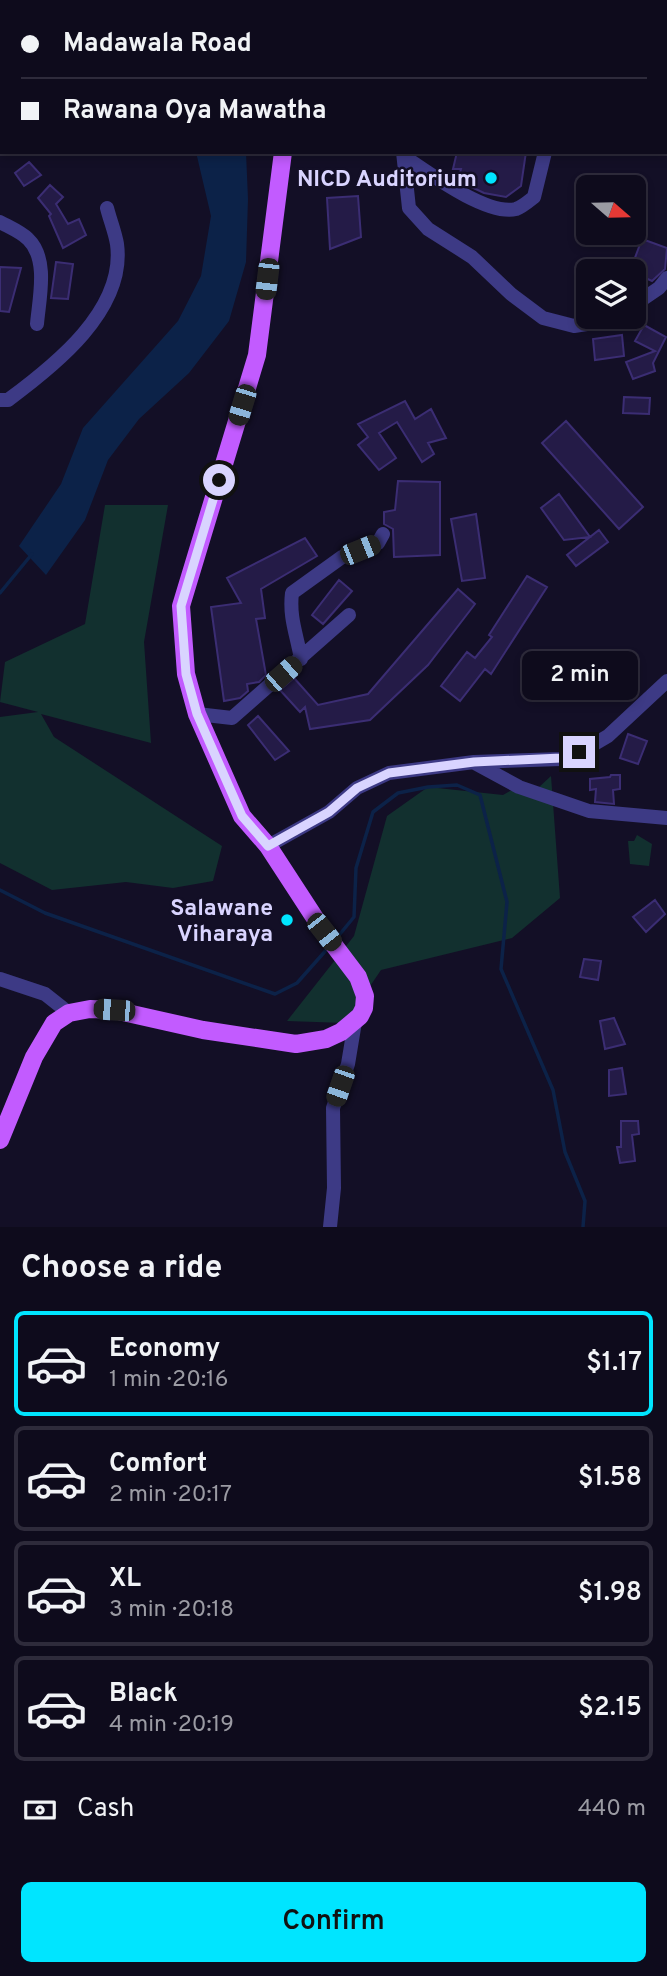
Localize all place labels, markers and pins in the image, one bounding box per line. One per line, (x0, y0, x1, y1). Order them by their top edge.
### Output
place label: NICD Auditorium (297, 166, 477, 195)
marker: NICD Auditorium (483, 170, 499, 186)
place label: Salawane Viharaya (170, 895, 273, 950)
marker: Salawane Viharaya (279, 912, 295, 928)

